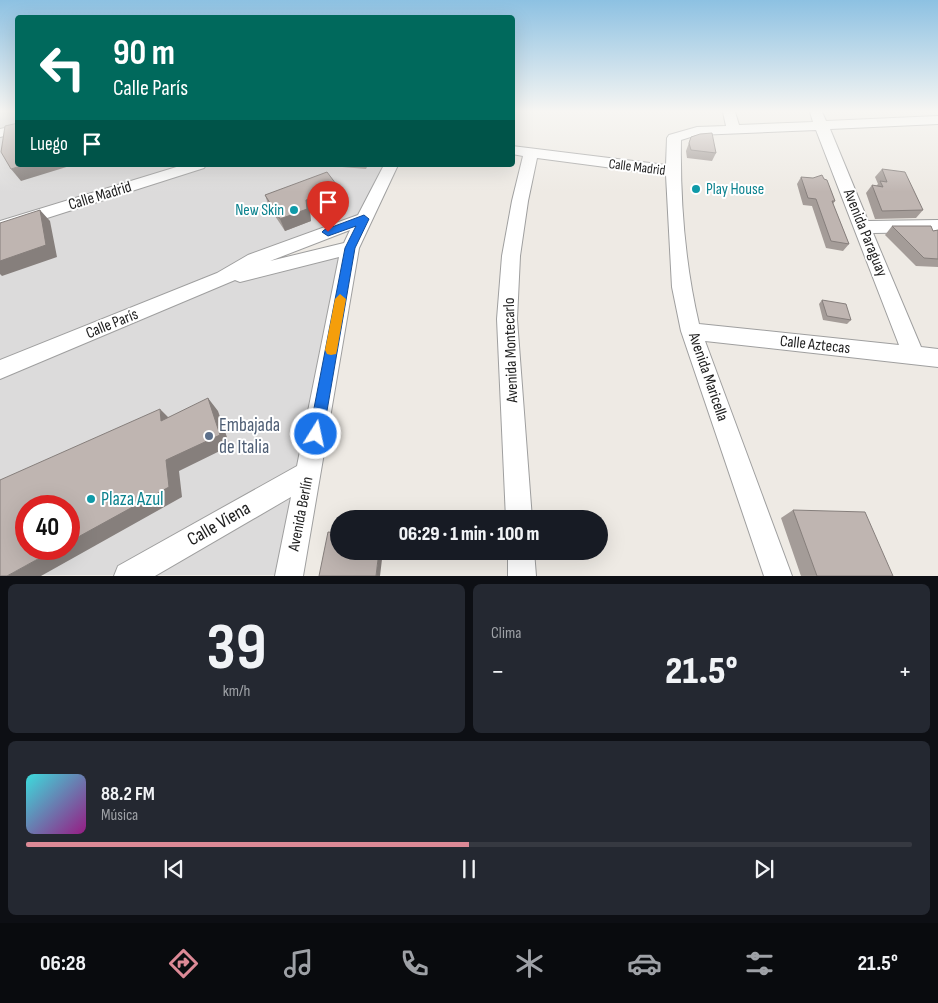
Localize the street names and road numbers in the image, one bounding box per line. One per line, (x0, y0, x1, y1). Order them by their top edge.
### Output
street label: Calle Madrid (608, 155, 666, 179)
street label: Calle Madrid (66, 177, 134, 215)
street label: Avenida Paraguay (838, 185, 891, 280)
street label: Avenida Montecarlo (500, 297, 522, 404)
street label: Calle París (83, 305, 141, 343)
street label: Avenida Maricella (684, 329, 732, 424)
street label: Calle Aztecas (779, 332, 851, 358)
street label: Avenida Berlín (284, 475, 318, 554)
street label: Calle Viena (183, 497, 255, 551)

